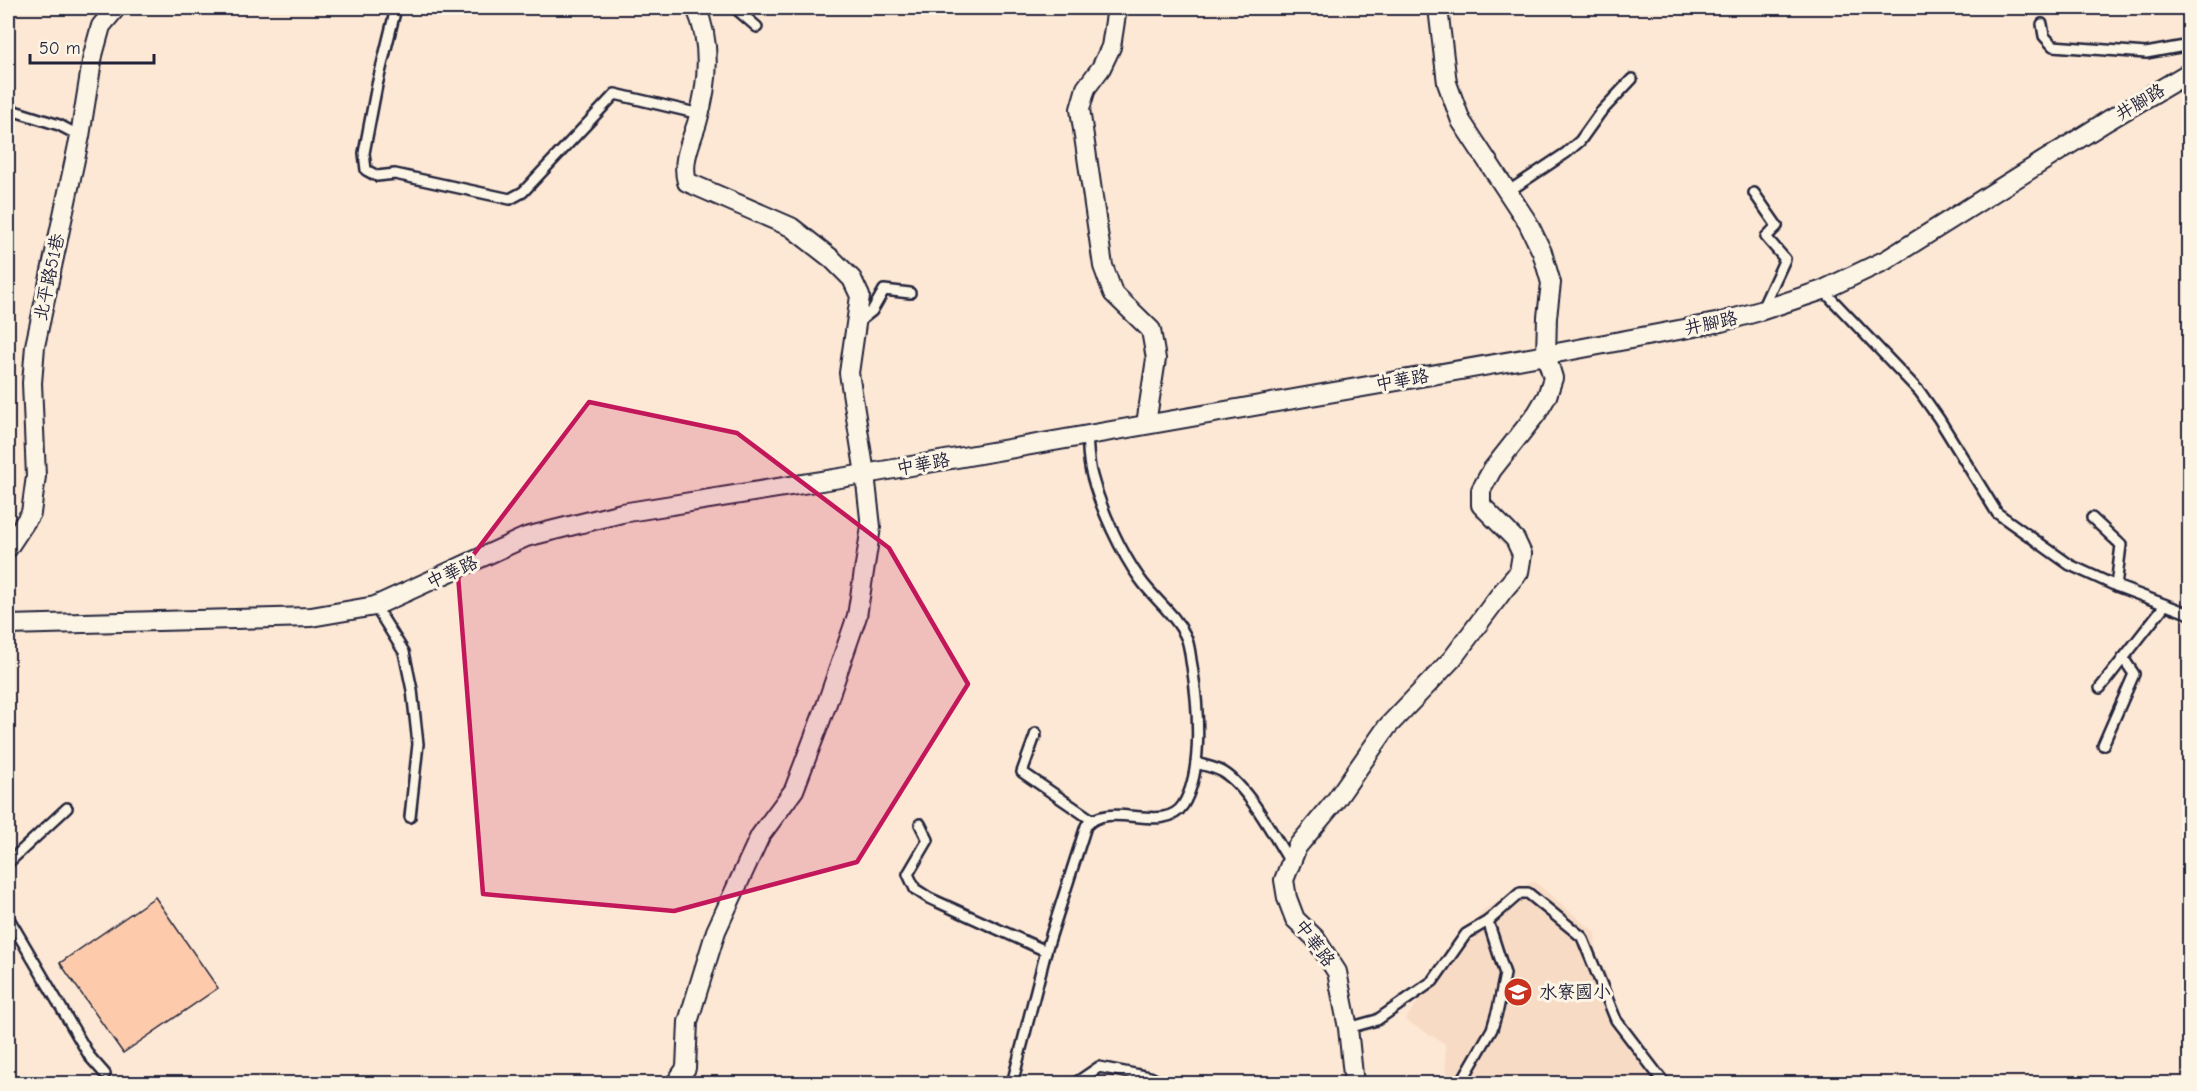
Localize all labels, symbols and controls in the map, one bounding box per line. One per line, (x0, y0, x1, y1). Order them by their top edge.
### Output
scale bar (30, 27, 154, 65)
text: 50 m (39, 38, 81, 59)
street label: 井腳路 (2112, 80, 2169, 125)
street label: 北平路51巷 (30, 231, 69, 323)
street label: 井腳路 (1683, 308, 1740, 339)
street label: 中華路 (1374, 365, 1430, 396)
street label: 中華路 (895, 449, 951, 480)
street label: 中華路 (423, 552, 481, 593)
street label: 中華路 (1290, 915, 1339, 971)
school or university icon: 水寮國小 (1502, 976, 1534, 1008)
place label: 水寮國小 (1539, 982, 1611, 1003)

